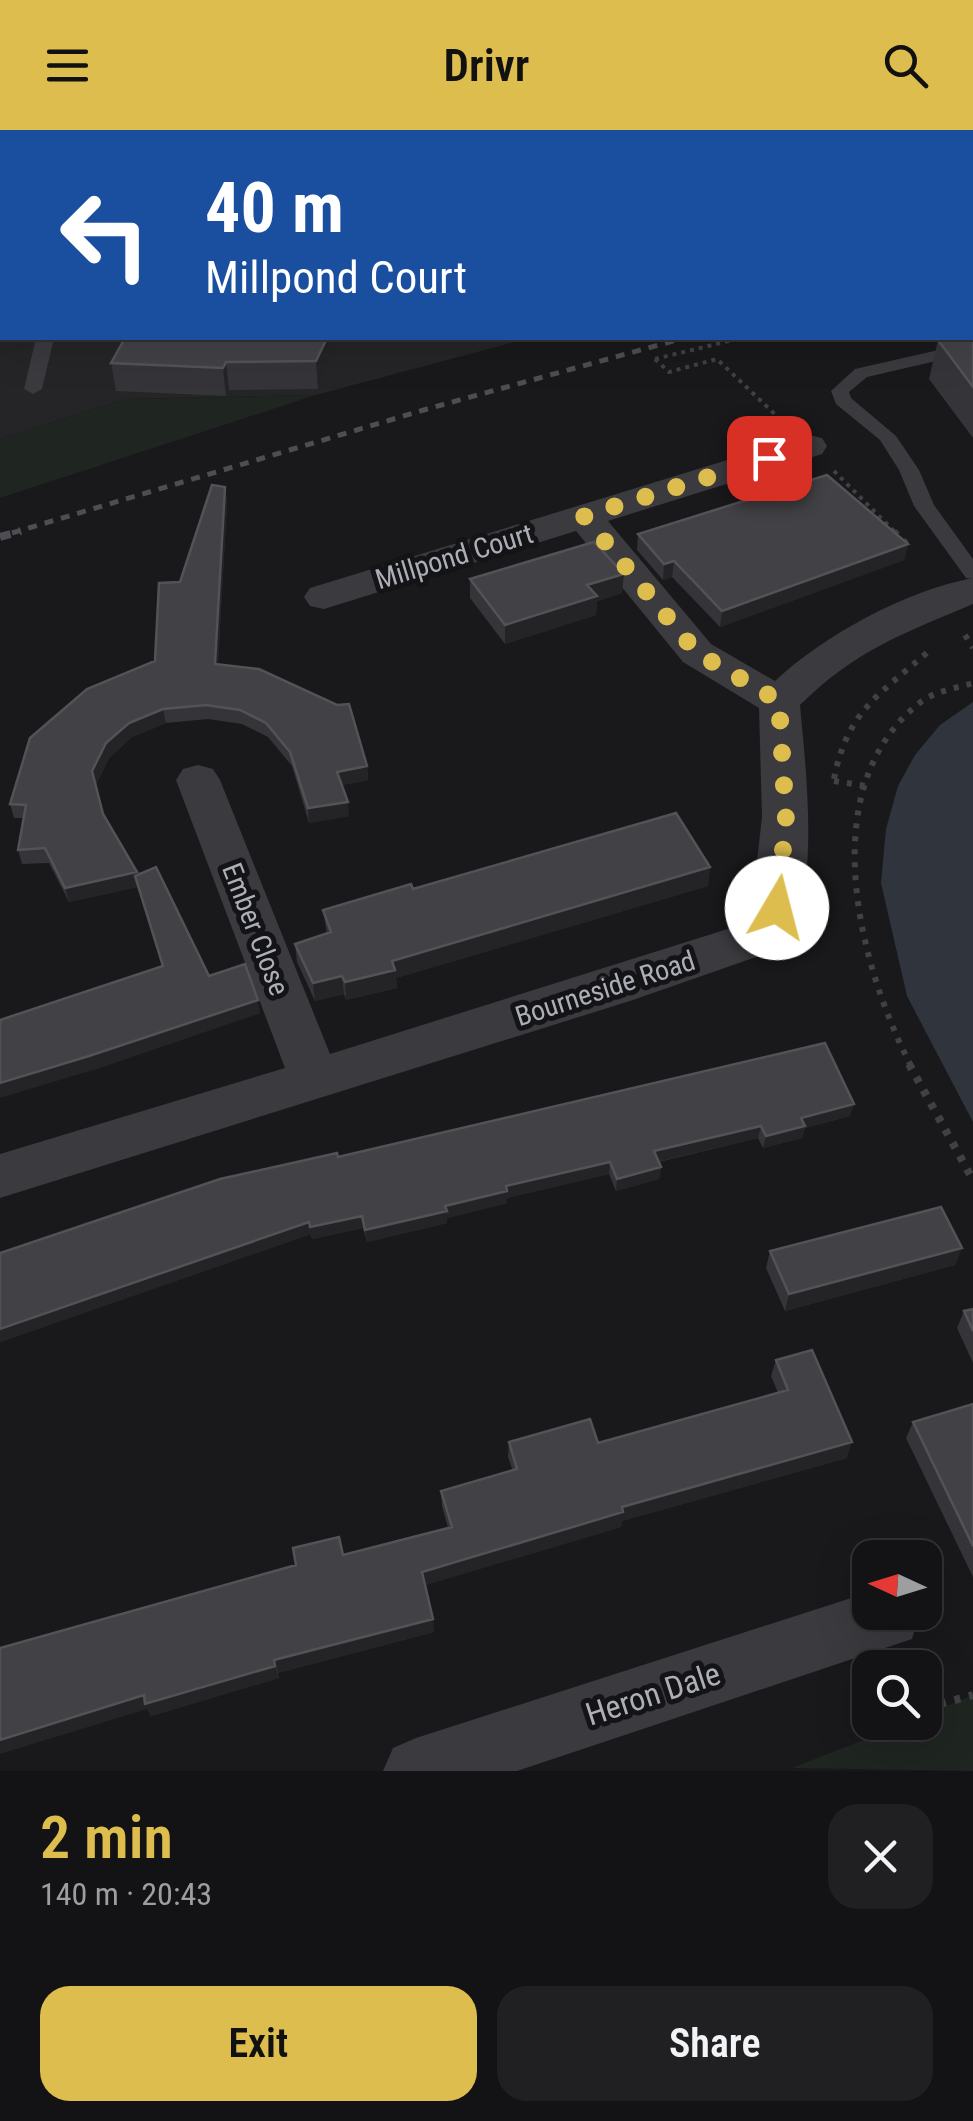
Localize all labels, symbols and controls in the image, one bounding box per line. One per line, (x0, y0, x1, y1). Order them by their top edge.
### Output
icon: menu (40, 38, 95, 93)
icon: search (878, 38, 933, 93)
text: Drivr (444, 39, 529, 92)
text: 40 m (205, 167, 344, 249)
icon: left (40, 170, 170, 300)
text: Millpond Court (205, 251, 467, 304)
pin (727, 416, 812, 501)
icon: arrive (742, 431, 797, 486)
street label: Millpond Court (371, 517, 537, 596)
position arrow (725, 856, 829, 960)
street label: Ember Close (215, 858, 296, 1000)
street label: Bourneside Road (511, 944, 699, 1033)
north arrow (852, 1540, 942, 1630)
map controls (852, 1540, 942, 1740)
button: search (852, 1650, 942, 1740)
street label: Heron Dale (581, 1654, 725, 1734)
text: 2 min (40, 1802, 173, 1873)
button: close (828, 1804, 933, 1909)
text: 140 m · 20:43 (40, 1875, 212, 1913)
button: Exit (40, 1986, 477, 2101)
button: Share (497, 1986, 933, 2101)

